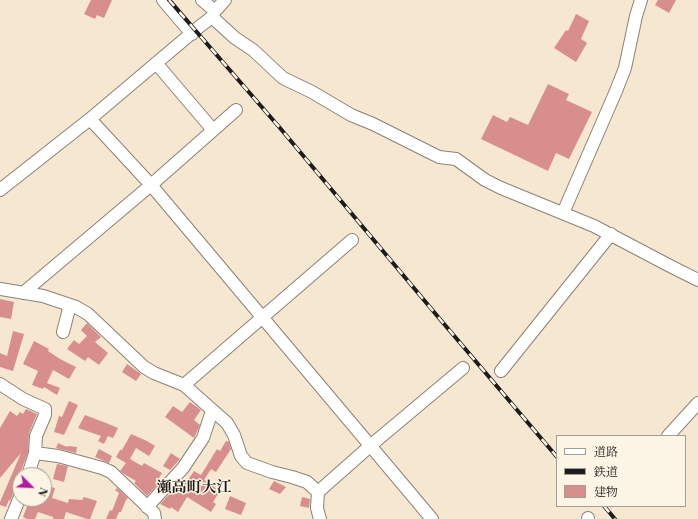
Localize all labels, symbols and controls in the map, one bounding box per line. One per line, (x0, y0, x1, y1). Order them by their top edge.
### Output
legend (556, 435, 686, 507)
text: 道路 (594, 445, 618, 460)
text: 鉄道 (594, 465, 618, 480)
north arrow (12, 467, 52, 507)
district label: 瀬高町大江 (157, 479, 231, 497)
text: N (34, 485, 50, 498)
text: 建物 (594, 485, 618, 500)

